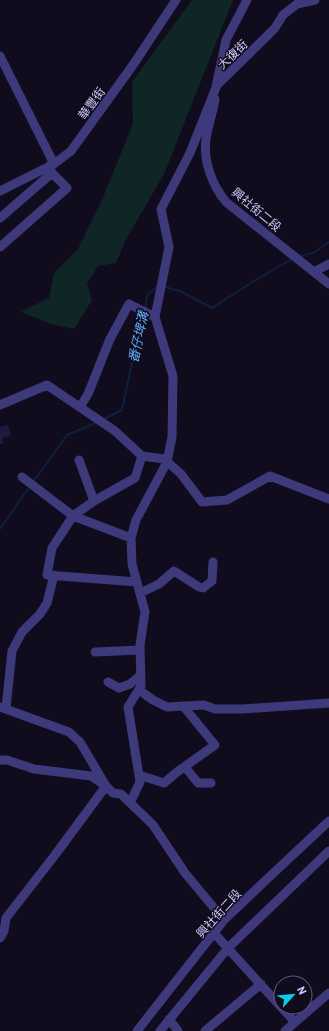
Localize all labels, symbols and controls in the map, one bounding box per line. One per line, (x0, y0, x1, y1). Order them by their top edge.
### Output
street label: 大復街 (214, 36, 250, 72)
street label: 華豐街 (75, 84, 107, 122)
street label: 興社街二段 (230, 184, 284, 234)
water label: 番仔埤溝 (125, 308, 152, 364)
street label: 興社街二段 (193, 886, 243, 940)
north arrow (273, 975, 313, 1015)
text: N (295, 984, 310, 996)

